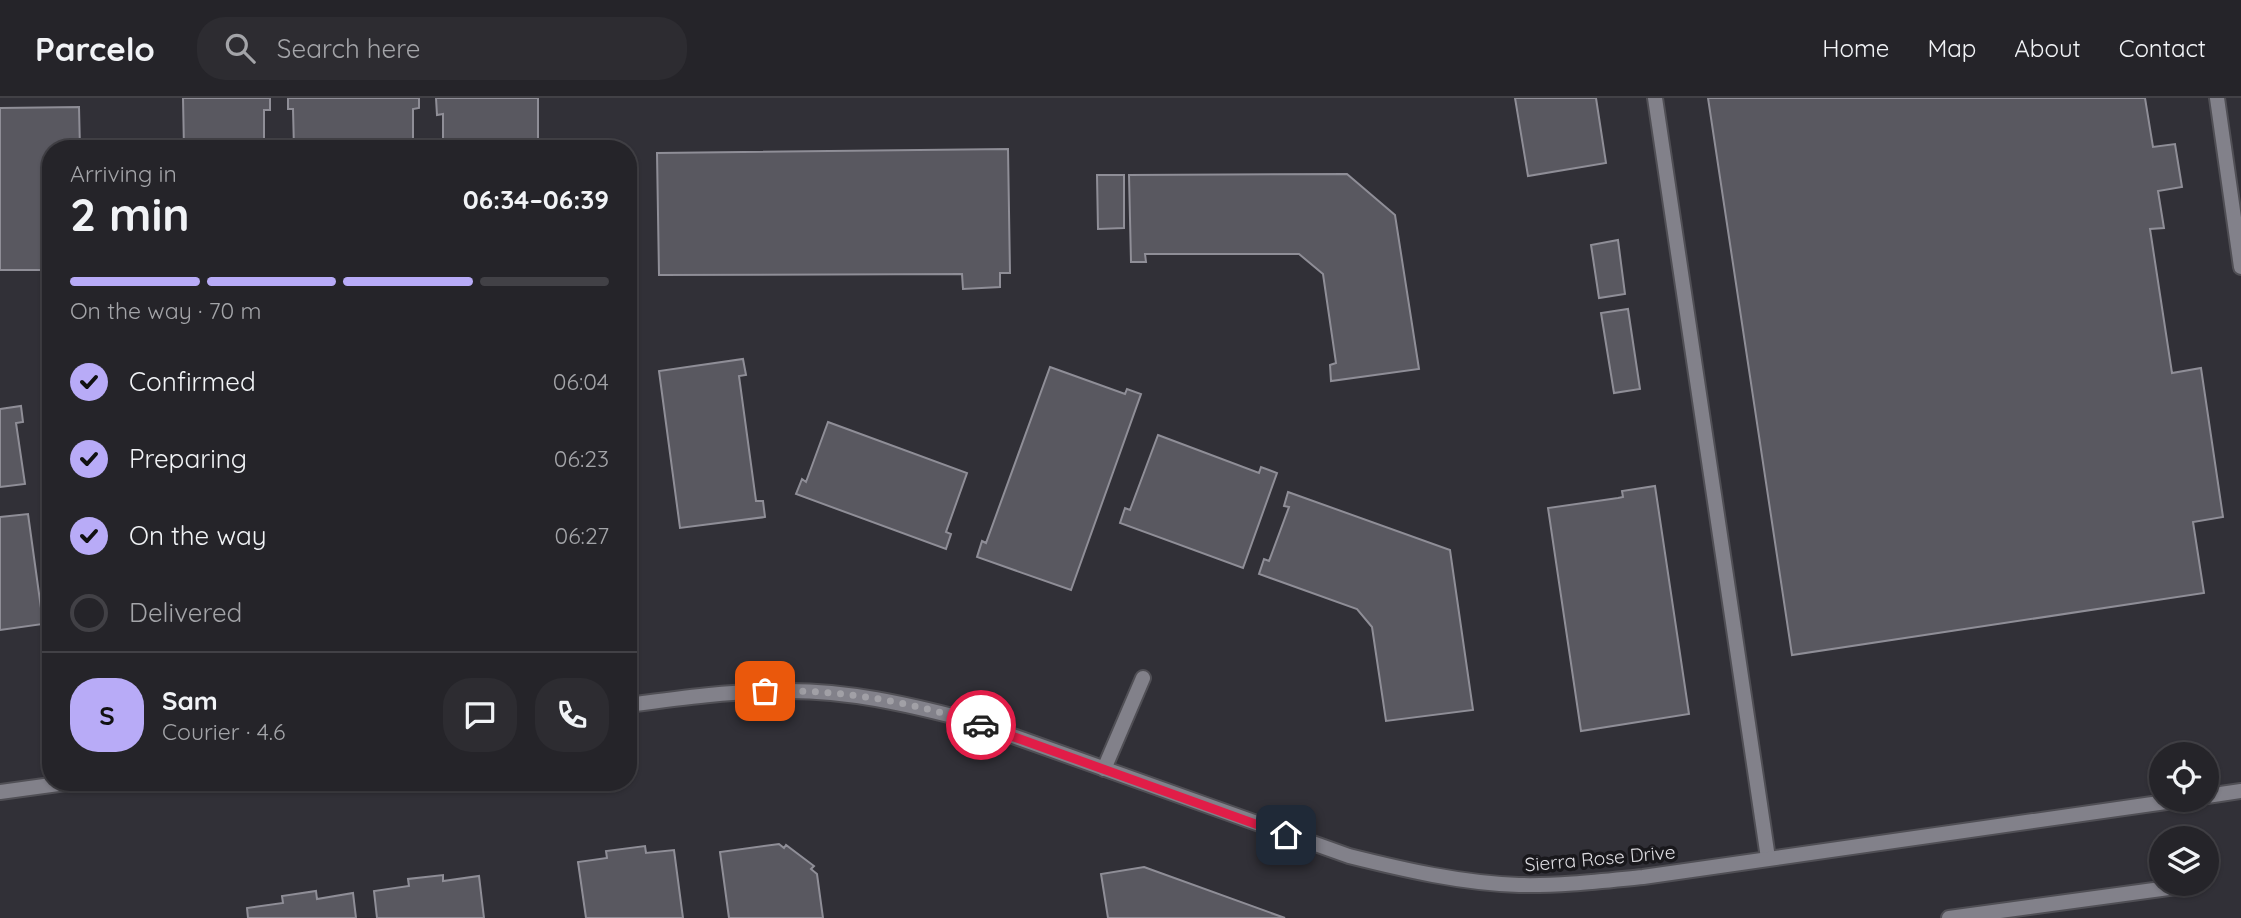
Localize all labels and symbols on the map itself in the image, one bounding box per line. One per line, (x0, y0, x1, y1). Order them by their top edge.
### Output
pin (735, 661, 795, 721)
courier (946, 690, 1016, 760)
pin (1256, 805, 1316, 865)
street label: Sierra Rose Drive (1524, 839, 1676, 877)

